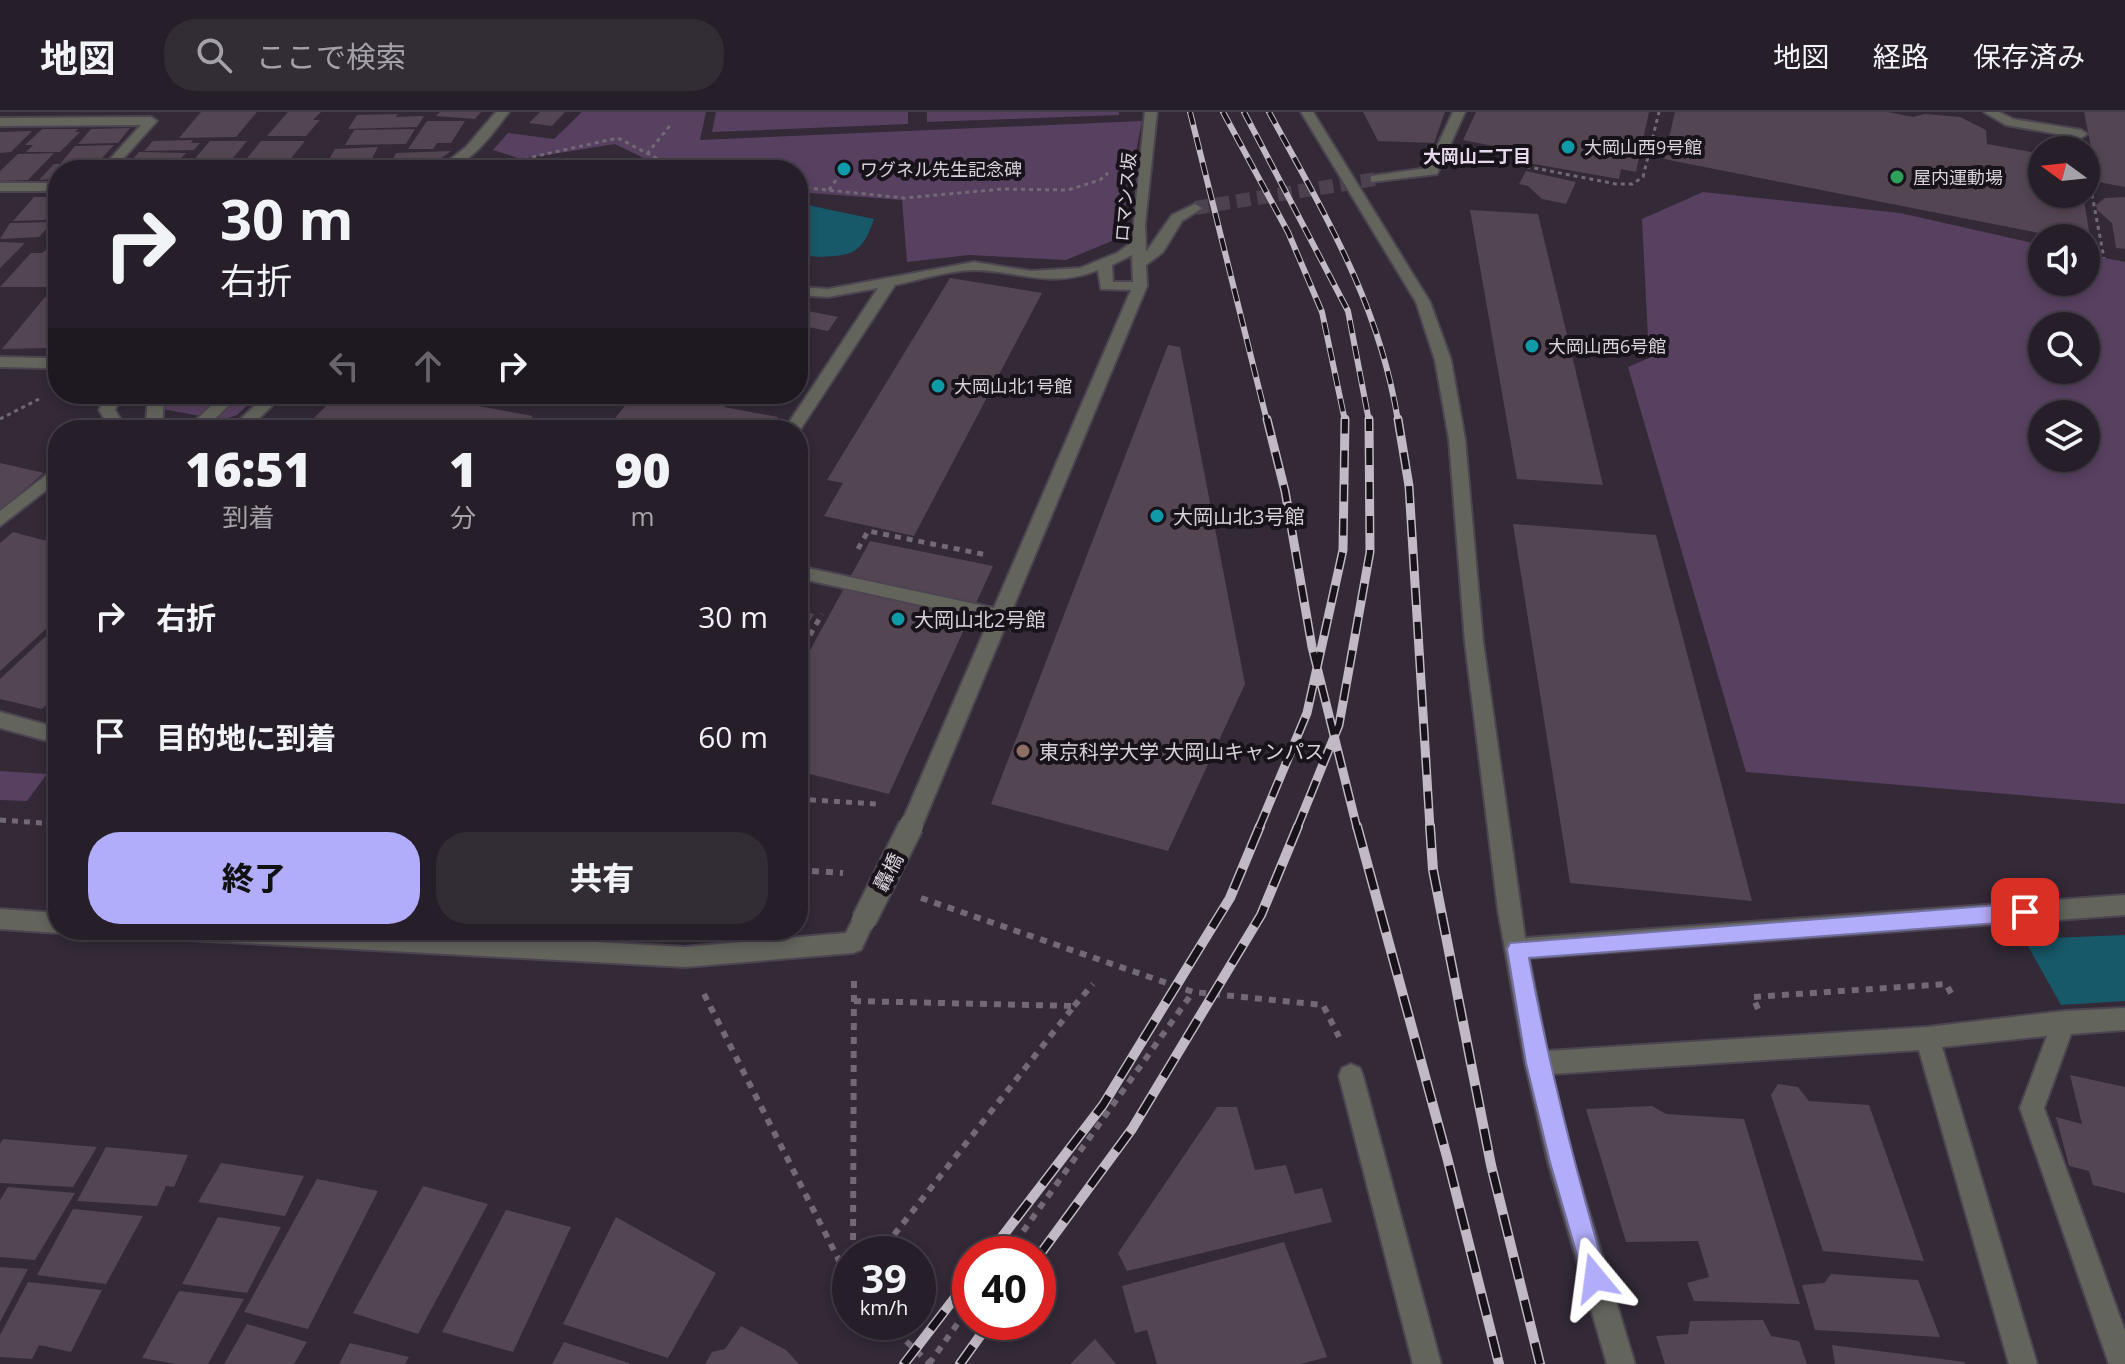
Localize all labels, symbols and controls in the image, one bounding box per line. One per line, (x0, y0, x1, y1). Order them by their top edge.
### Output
search box (164, 19, 724, 91)
text: 地図 (40, 31, 116, 83)
icon: search (192, 33, 236, 77)
text: ここで検索 (256, 36, 406, 77)
text: 地図 (1773, 37, 1829, 75)
text: 経路 (1873, 37, 1929, 75)
text: 保存済み (1973, 37, 2085, 75)
place label: 大岡山西9号館 (1584, 135, 1702, 159)
north arrow (2028, 136, 2100, 208)
map controls (2028, 136, 2100, 472)
marker: 大岡山西9号館 (1559, 138, 1577, 156)
district label: 大岡山二丁目 (1423, 144, 1531, 168)
street label: ロマンス坂 (1109, 151, 1141, 243)
place label: ワグネル先生記念碑 (860, 157, 1022, 181)
marker: ワグネル先生記念碑 (835, 160, 853, 178)
place label: 屋内運動場 (1913, 165, 2003, 189)
marker: 屋内運動場 (1888, 168, 1906, 186)
text: 30 m (220, 180, 354, 256)
icon: right (88, 192, 192, 296)
button: sound (2028, 224, 2100, 296)
text: 右折 (220, 256, 292, 305)
button: search (2028, 312, 2100, 384)
place label: 大岡山西6号館 (1548, 334, 1666, 358)
marker: 大岡山西6号館 (1523, 337, 1541, 355)
icon: left (322, 344, 366, 388)
icon: ahead (406, 344, 450, 388)
icon: right (490, 344, 534, 388)
place label: 大岡山北1号館 (954, 374, 1072, 398)
marker: 大岡山北1号館 (929, 377, 947, 395)
button: layers (2028, 400, 2100, 472)
text: 16:51 (185, 436, 312, 501)
text: 1 (449, 436, 477, 501)
text: 90 (614, 437, 671, 502)
text: m (631, 498, 655, 534)
text: 到着 (222, 499, 275, 535)
text: 分 (450, 499, 476, 535)
place label: 大岡山北3号館 (1173, 503, 1304, 530)
marker: 大岡山北3号館 (1148, 507, 1166, 525)
icon: right (88, 594, 132, 638)
text: 30 m (698, 596, 768, 637)
text: 右折 (156, 597, 216, 638)
place label: 大岡山北2号館 (914, 606, 1045, 633)
marker: 大岡山北2号館 (889, 610, 907, 628)
icon: arrive (88, 714, 132, 758)
text: 60 m (698, 716, 768, 757)
text: 目的地に到着 (156, 717, 336, 758)
place label: 東京科学大学 大岡山キャンパス (1039, 738, 1324, 765)
marker: 東京科学大学 大岡山キャンパス (1014, 742, 1032, 760)
button: 終了 (88, 832, 420, 924)
button: 共有 (436, 832, 768, 924)
street label: 轟橋 (867, 848, 909, 896)
pin (1991, 878, 2059, 946)
icon: arrive (2003, 890, 2047, 934)
speed limit sign: 40 (952, 1236, 1056, 1340)
position arrow (1553, 1236, 1637, 1320)
text: 39 (861, 1250, 907, 1305)
text: km/h (860, 1294, 908, 1321)

